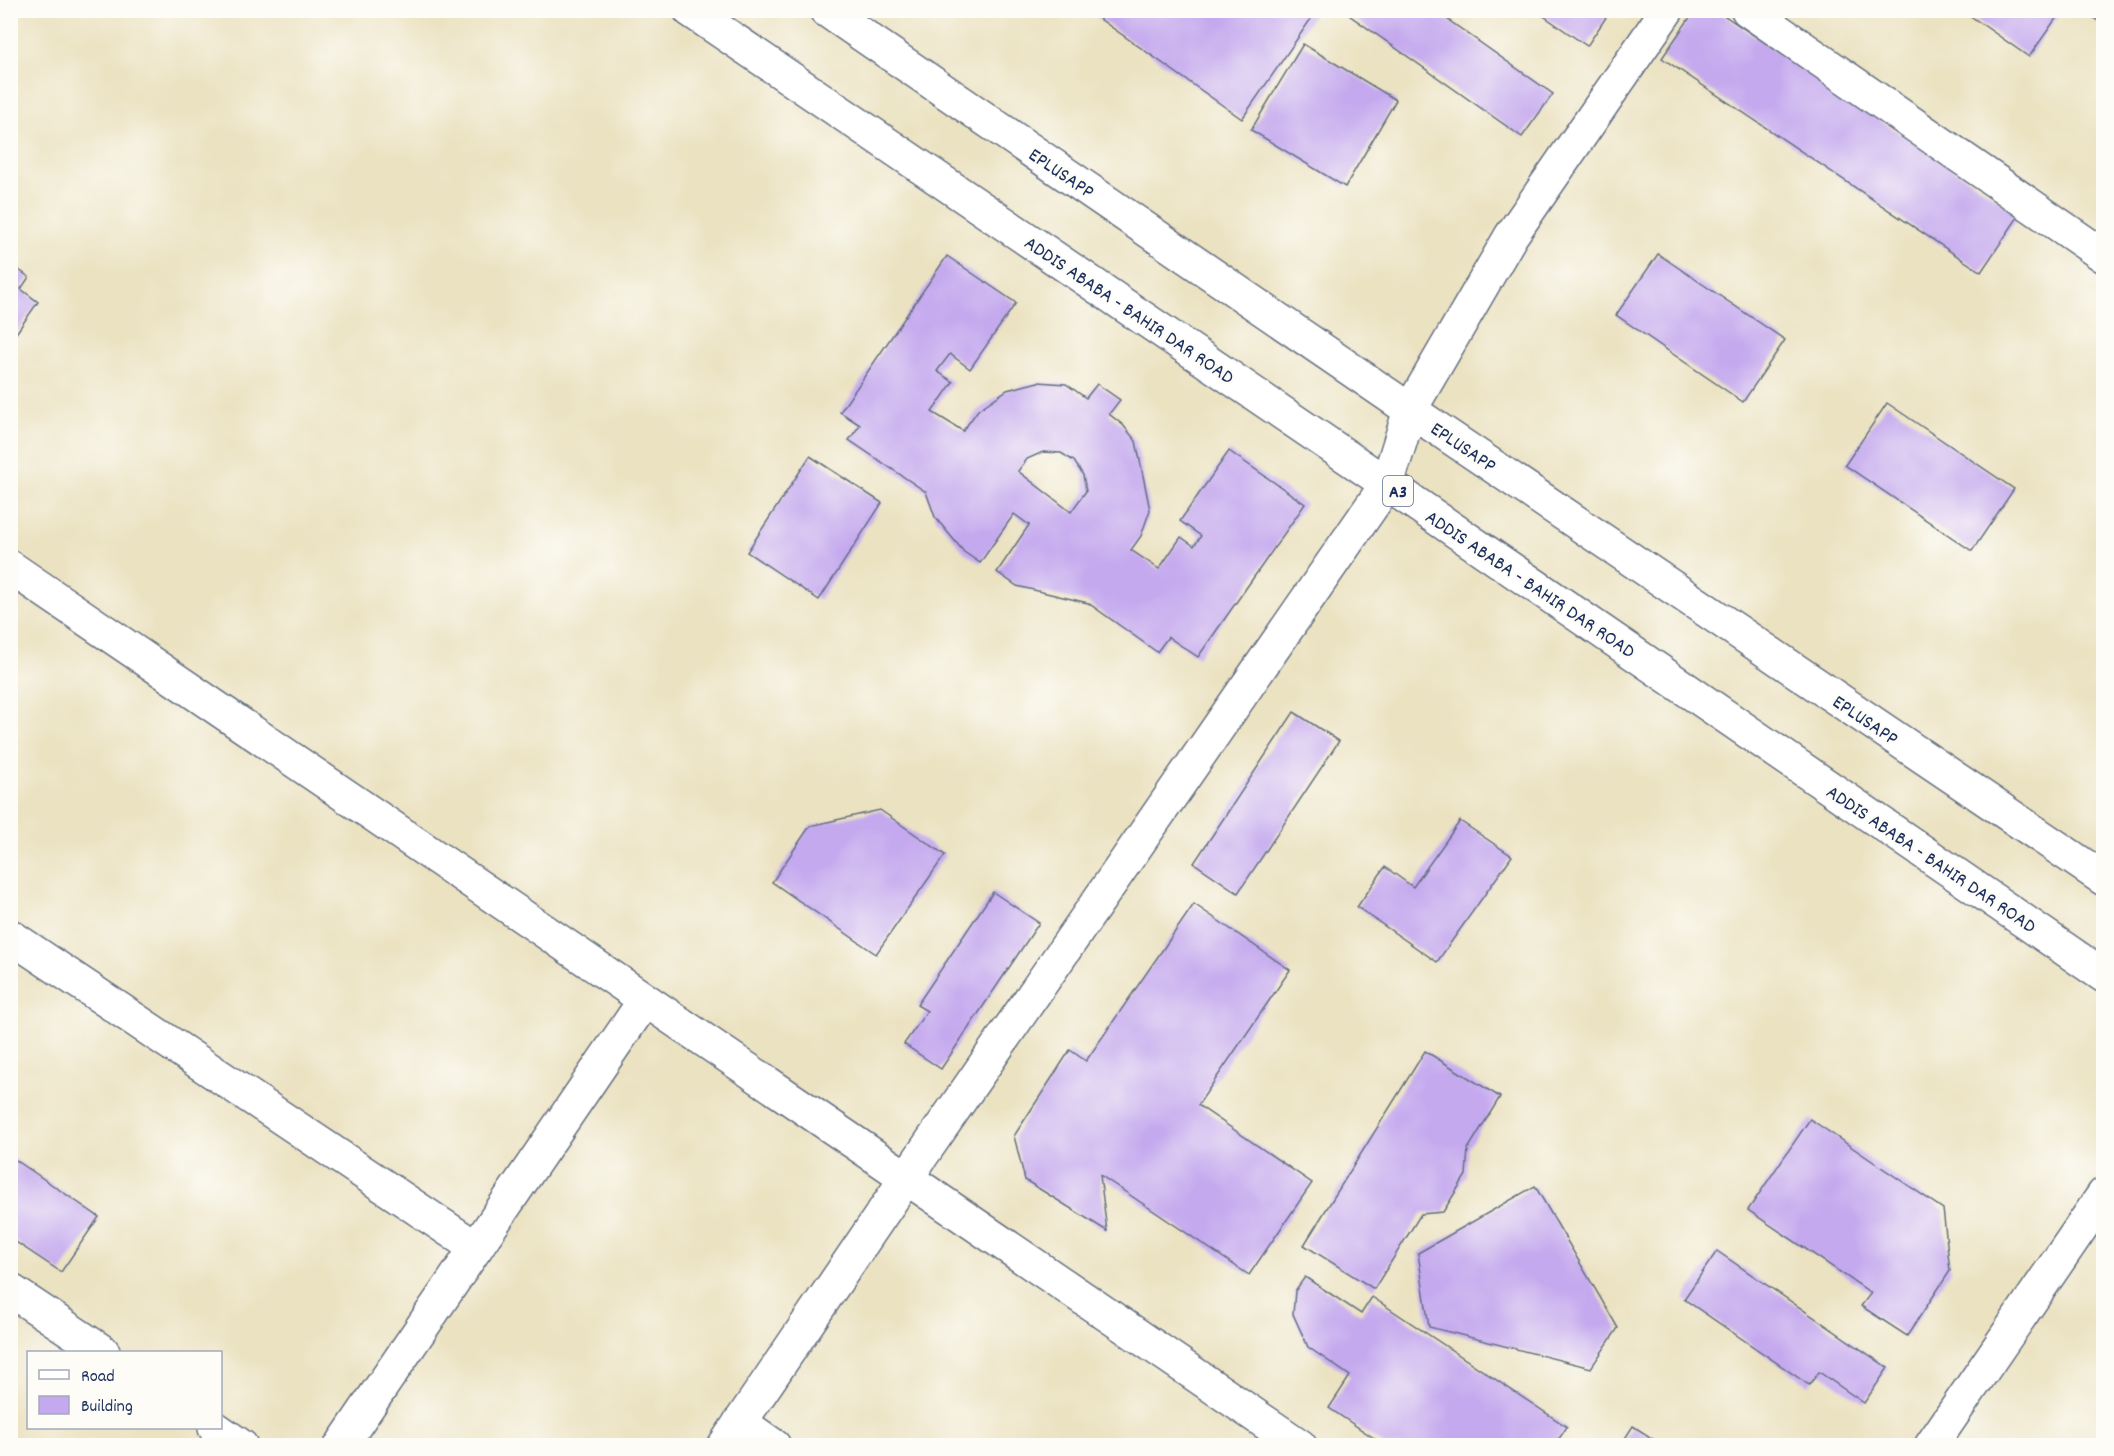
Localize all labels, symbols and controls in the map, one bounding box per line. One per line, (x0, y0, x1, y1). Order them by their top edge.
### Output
street label: EPLUSAPP (1022, 142, 1099, 207)
street label: ADDIS ABABA - BAHIR DAR ROAD (1018, 231, 1239, 392)
street label: EPLUSAPP (1424, 416, 1501, 481)
road number: A3 (1383, 476, 1413, 506)
street label: ADDIS ABABA - BAHIR DAR ROAD (1419, 505, 1640, 666)
street label: EPLUSAPP (1826, 689, 1903, 754)
street label: ADDIS ABABA - BAHIR DAR ROAD (1820, 780, 2041, 941)
legend (27, 1351, 222, 1429)
text: Road (81, 1365, 115, 1390)
text: Building (81, 1395, 133, 1420)

